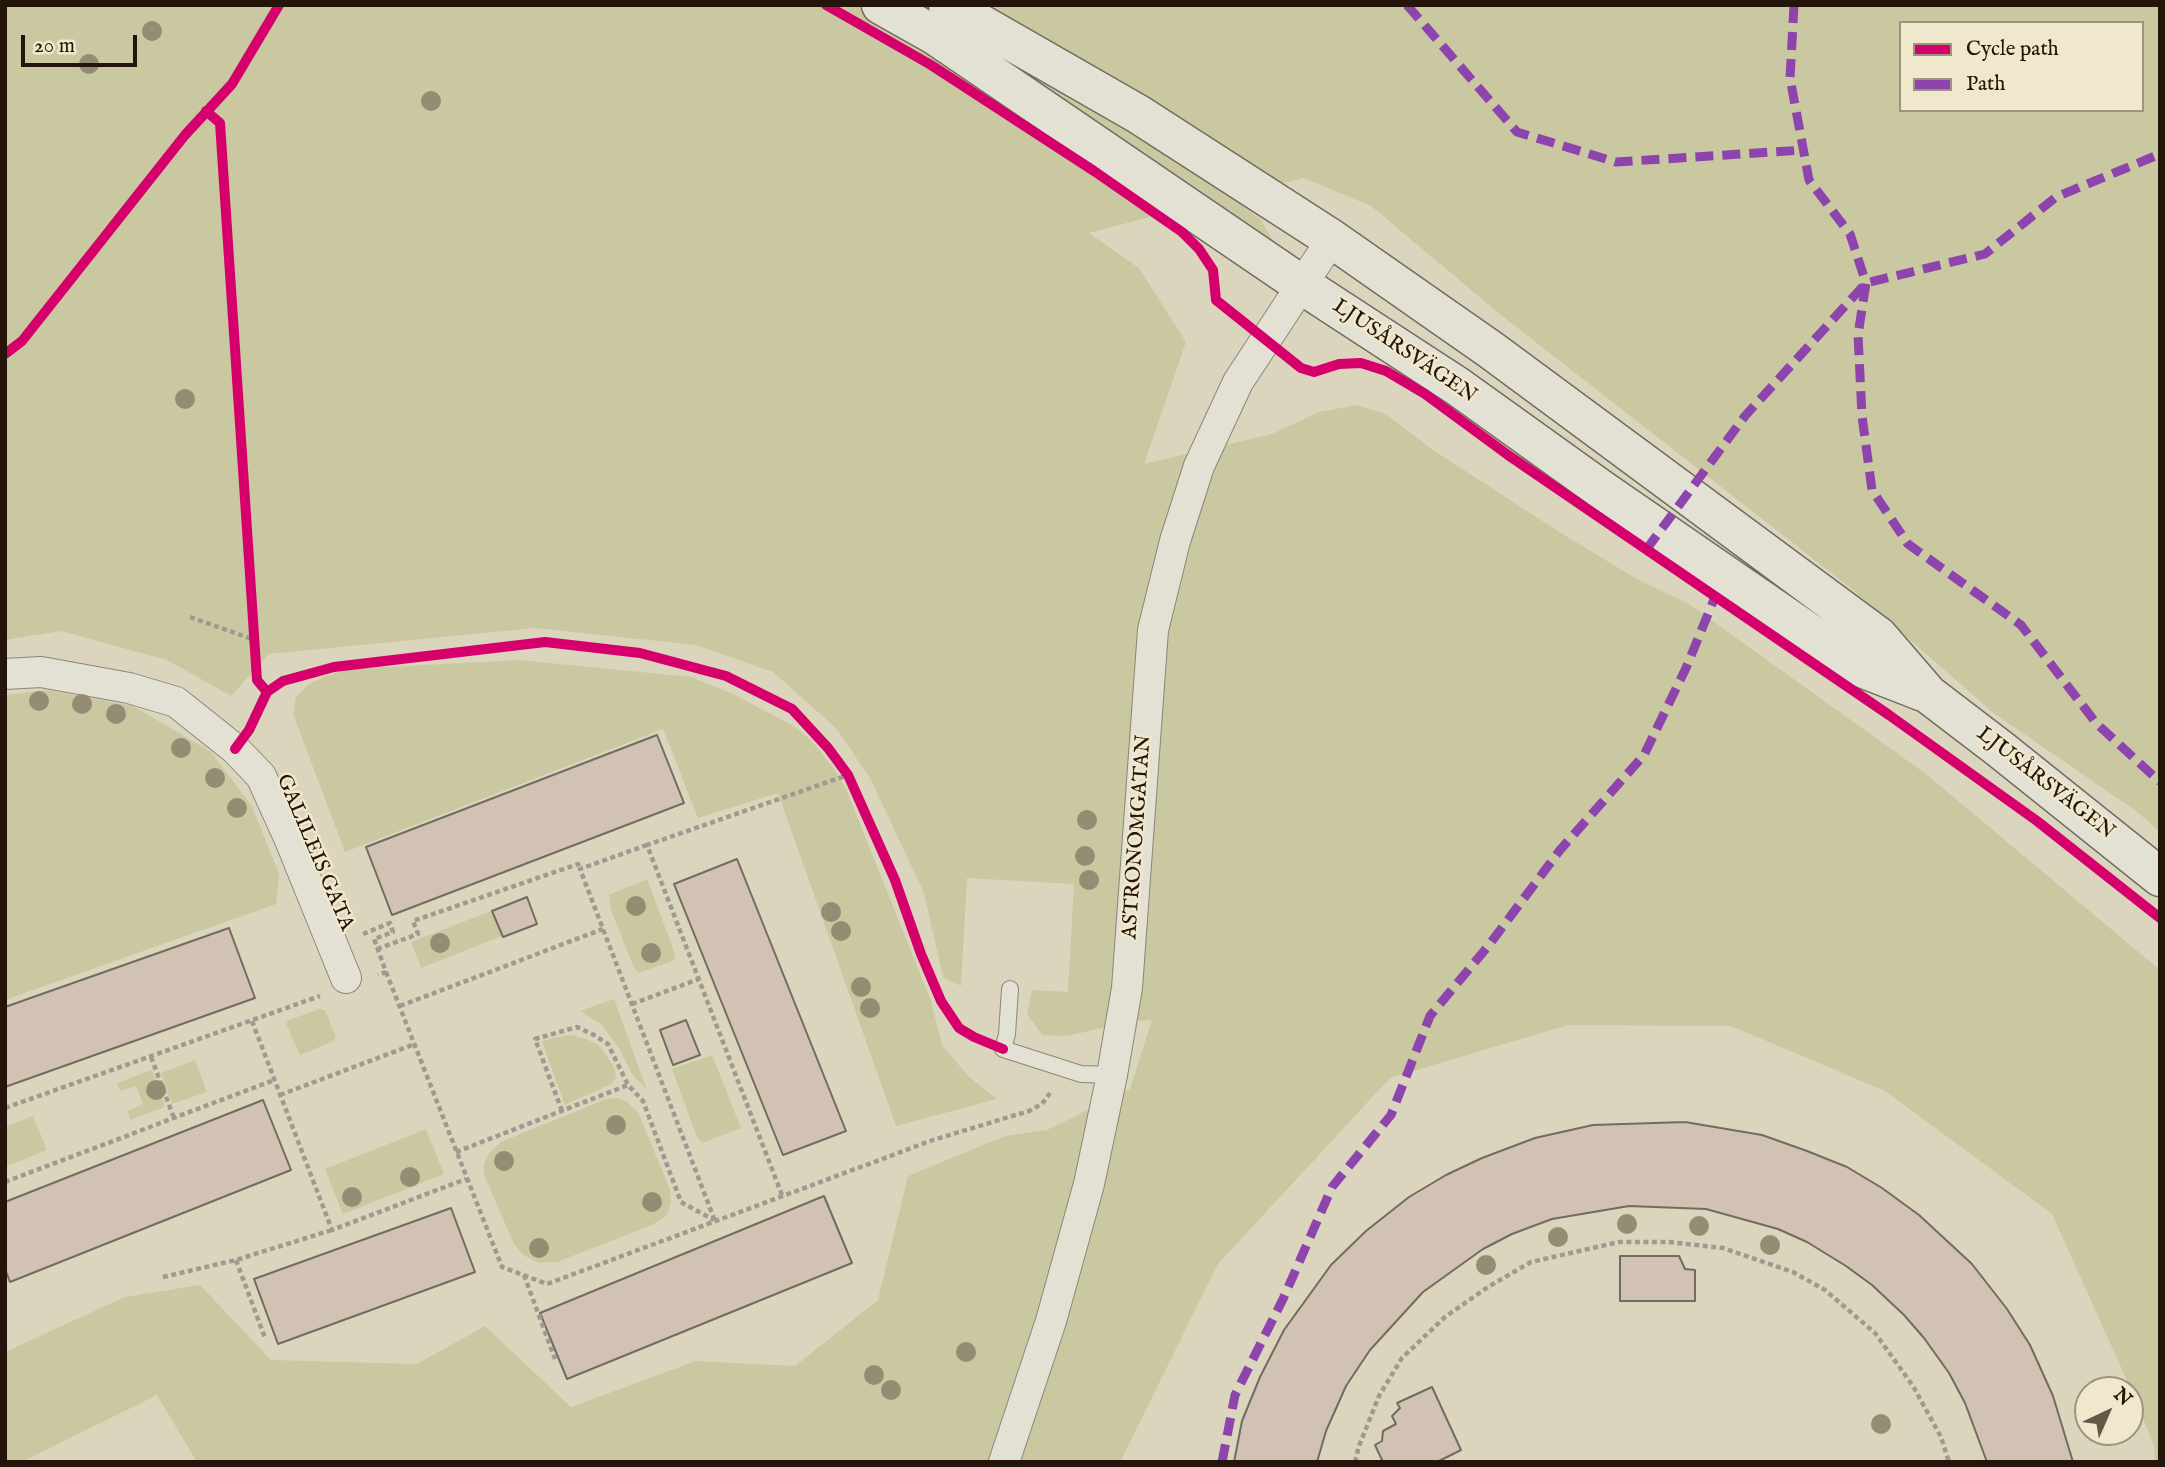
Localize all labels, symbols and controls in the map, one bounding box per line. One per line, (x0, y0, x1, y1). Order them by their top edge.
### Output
scale bar (24, 21, 140, 65)
legend (1899, 21, 2144, 112)
text: 20 m (34, 33, 75, 60)
text: Cycle path (1966, 36, 2059, 63)
text: Path (1966, 71, 2005, 98)
street label: LJUSÅRSVÄGEN (1327, 294, 1481, 410)
street label: LJUSÅRSVÄGEN (1971, 722, 2119, 846)
street label: ASTRONOMGATAN (1118, 734, 1158, 940)
street label: GALILEIS GATA (270, 771, 358, 935)
north arrow (2074, 1376, 2144, 1446)
text: N (2108, 1383, 2136, 1412)

